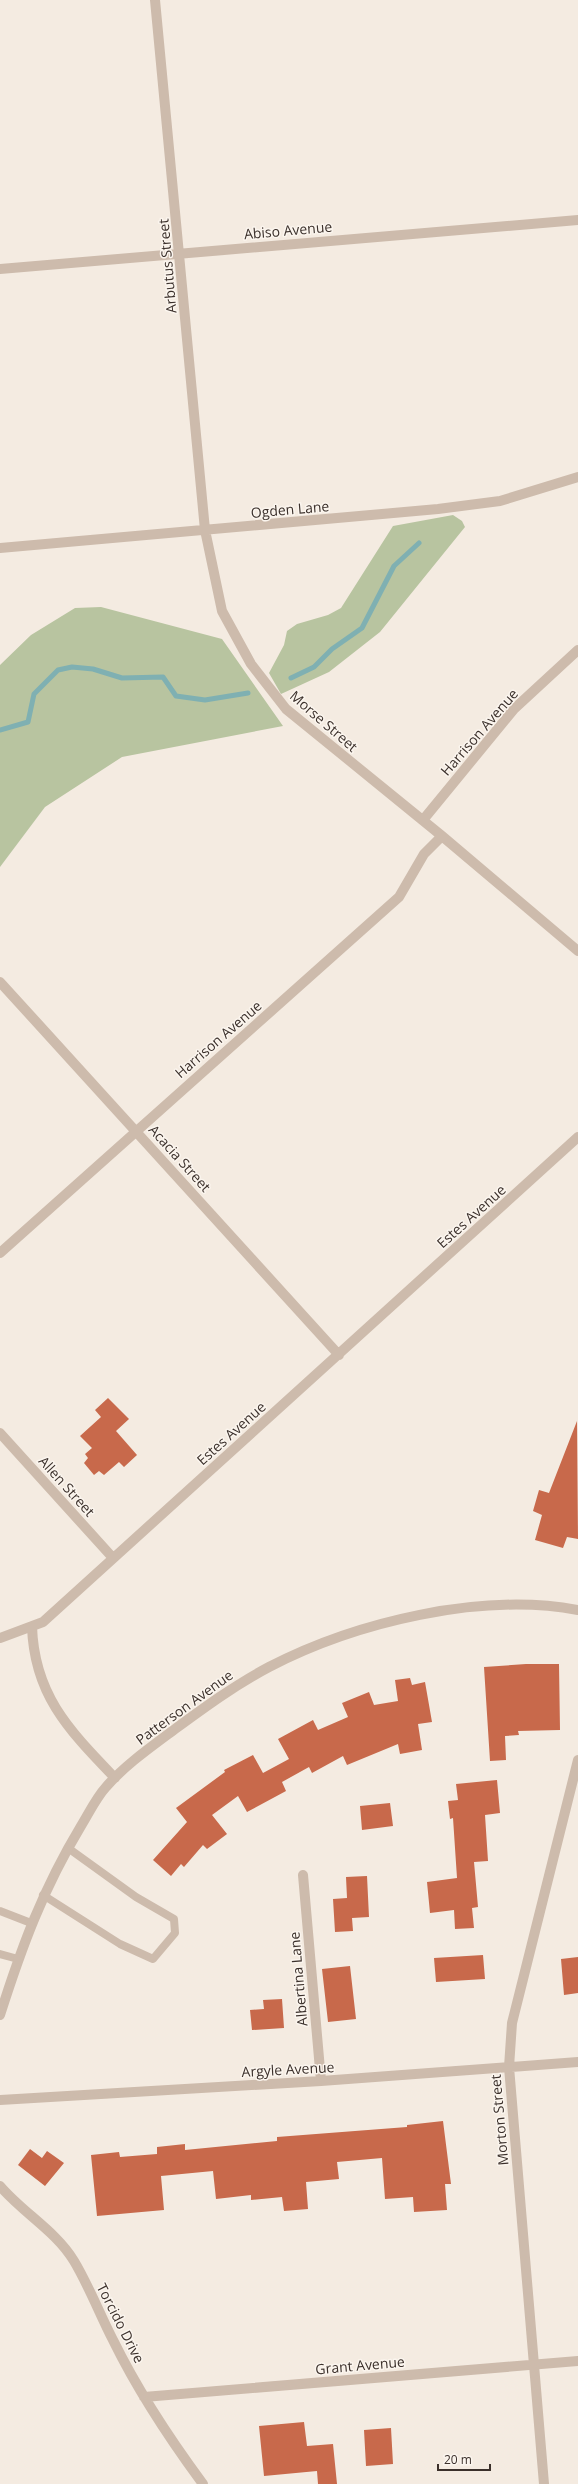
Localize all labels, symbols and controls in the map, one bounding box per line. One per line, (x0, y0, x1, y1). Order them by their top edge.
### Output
street label: Abiso Avenue (243, 217, 333, 243)
street label: Arbutus Street (153, 218, 181, 314)
street label: Ogden Lane (250, 496, 330, 522)
street label: Harrison Avenue (436, 684, 522, 779)
street label: Morse Street (286, 686, 362, 756)
street label: Harrison Avenue (171, 996, 266, 1082)
street label: Acacia Street (145, 1120, 215, 1196)
street label: Estes Avenue (433, 1180, 510, 1252)
street label: Estes Avenue (193, 1397, 270, 1469)
street label: Allen Street (35, 1452, 99, 1520)
street label: Patterson Avenue (132, 1665, 237, 1749)
street label: Albertina Lane (284, 1931, 312, 2027)
street label: Argyle Avenue (241, 2057, 335, 2081)
street label: Morton Street (486, 2074, 512, 2166)
street label: Torcido Drive (93, 2280, 149, 2366)
street label: Grant Avenue (315, 2352, 406, 2378)
scale bar (438, 2446, 490, 2472)
text: 20 m (444, 2451, 472, 2468)

